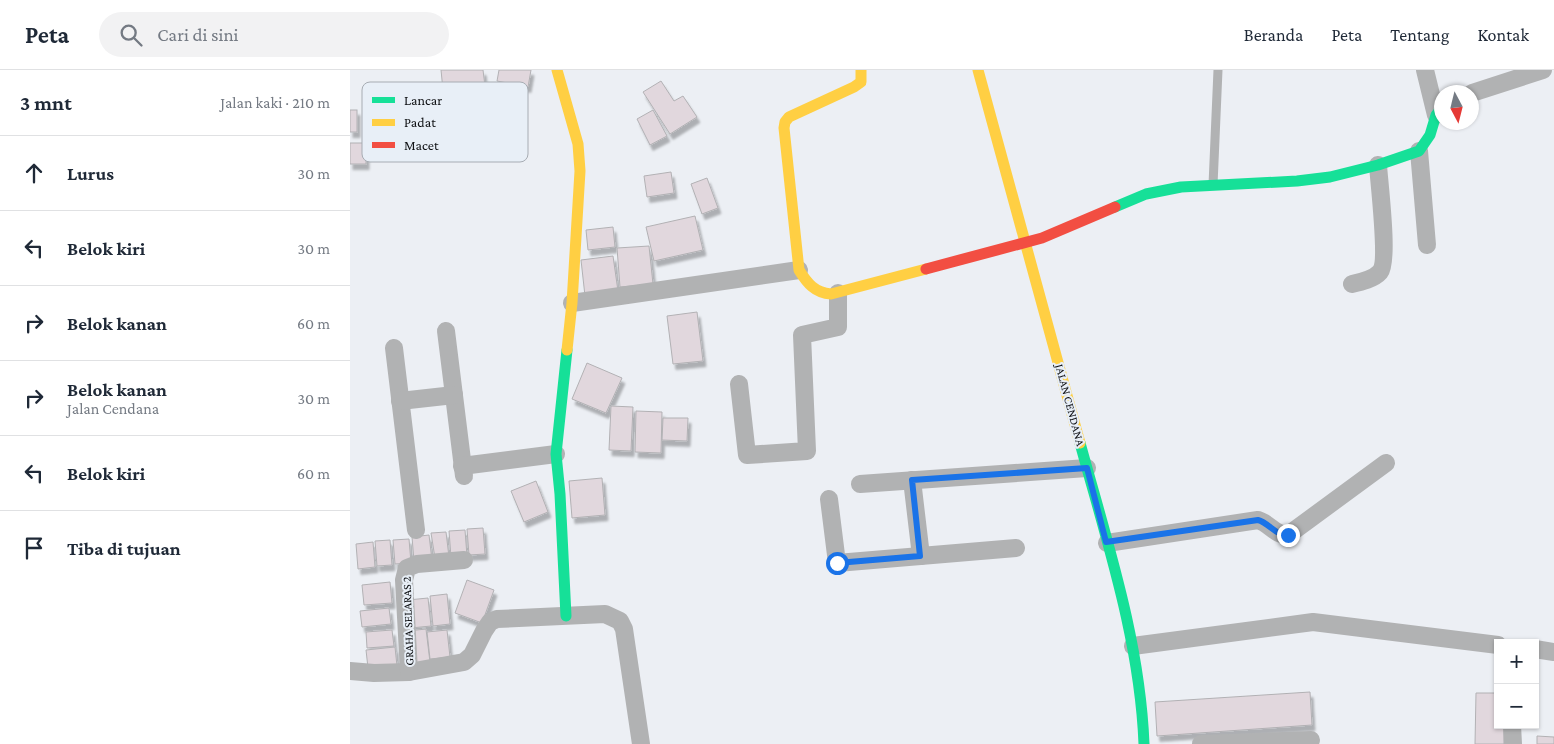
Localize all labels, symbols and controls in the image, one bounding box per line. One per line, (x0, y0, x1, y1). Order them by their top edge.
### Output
search box (99, 12, 449, 57)
text: Peta (25, 21, 69, 48)
icon: search (117, 21, 145, 49)
text: Cari di sini (157, 24, 239, 45)
text: Beranda (1244, 25, 1303, 45)
text: Peta (1331, 25, 1362, 45)
text: Tentang (1390, 25, 1449, 45)
text: Kontak (1477, 25, 1529, 45)
legend (362, 82, 528, 162)
north arrow (1434, 85, 1479, 130)
text: 3 mnt (20, 91, 72, 115)
text: Lancar (404, 92, 442, 108)
text: Jalan kaki · 210 m (220, 94, 330, 111)
text: Padat (404, 114, 436, 130)
text: Macet (404, 137, 439, 153)
icon: ahead (20, 159, 48, 187)
text: Lurus (67, 163, 114, 184)
text: 30 m (298, 165, 330, 182)
icon: left (20, 234, 48, 262)
text: Belok kiri (67, 238, 145, 259)
text: 30 m (298, 240, 330, 257)
icon: right (20, 309, 48, 337)
text: Belok kanan (67, 313, 167, 334)
text: 60 m (297, 315, 330, 332)
street label: JALAN CENDANA (1052, 362, 1088, 448)
text: Belok kanan (67, 379, 167, 400)
icon: right (20, 384, 48, 412)
text: 30 m (298, 390, 330, 407)
text: Jalan Cendana (67, 400, 159, 417)
icon: left (20, 459, 48, 487)
text: Belok kiri (67, 463, 145, 484)
text: 60 m (297, 465, 330, 482)
route end (1277, 524, 1300, 547)
icon: arrive (20, 534, 48, 562)
text: Tiba di tujuan (67, 538, 181, 559)
route start (826, 552, 849, 575)
street label: GRAHA SELARAS 2 (399, 576, 417, 666)
map controls (1494, 639, 1539, 729)
button: + (1494, 639, 1539, 684)
button: − (1494, 684, 1539, 729)

